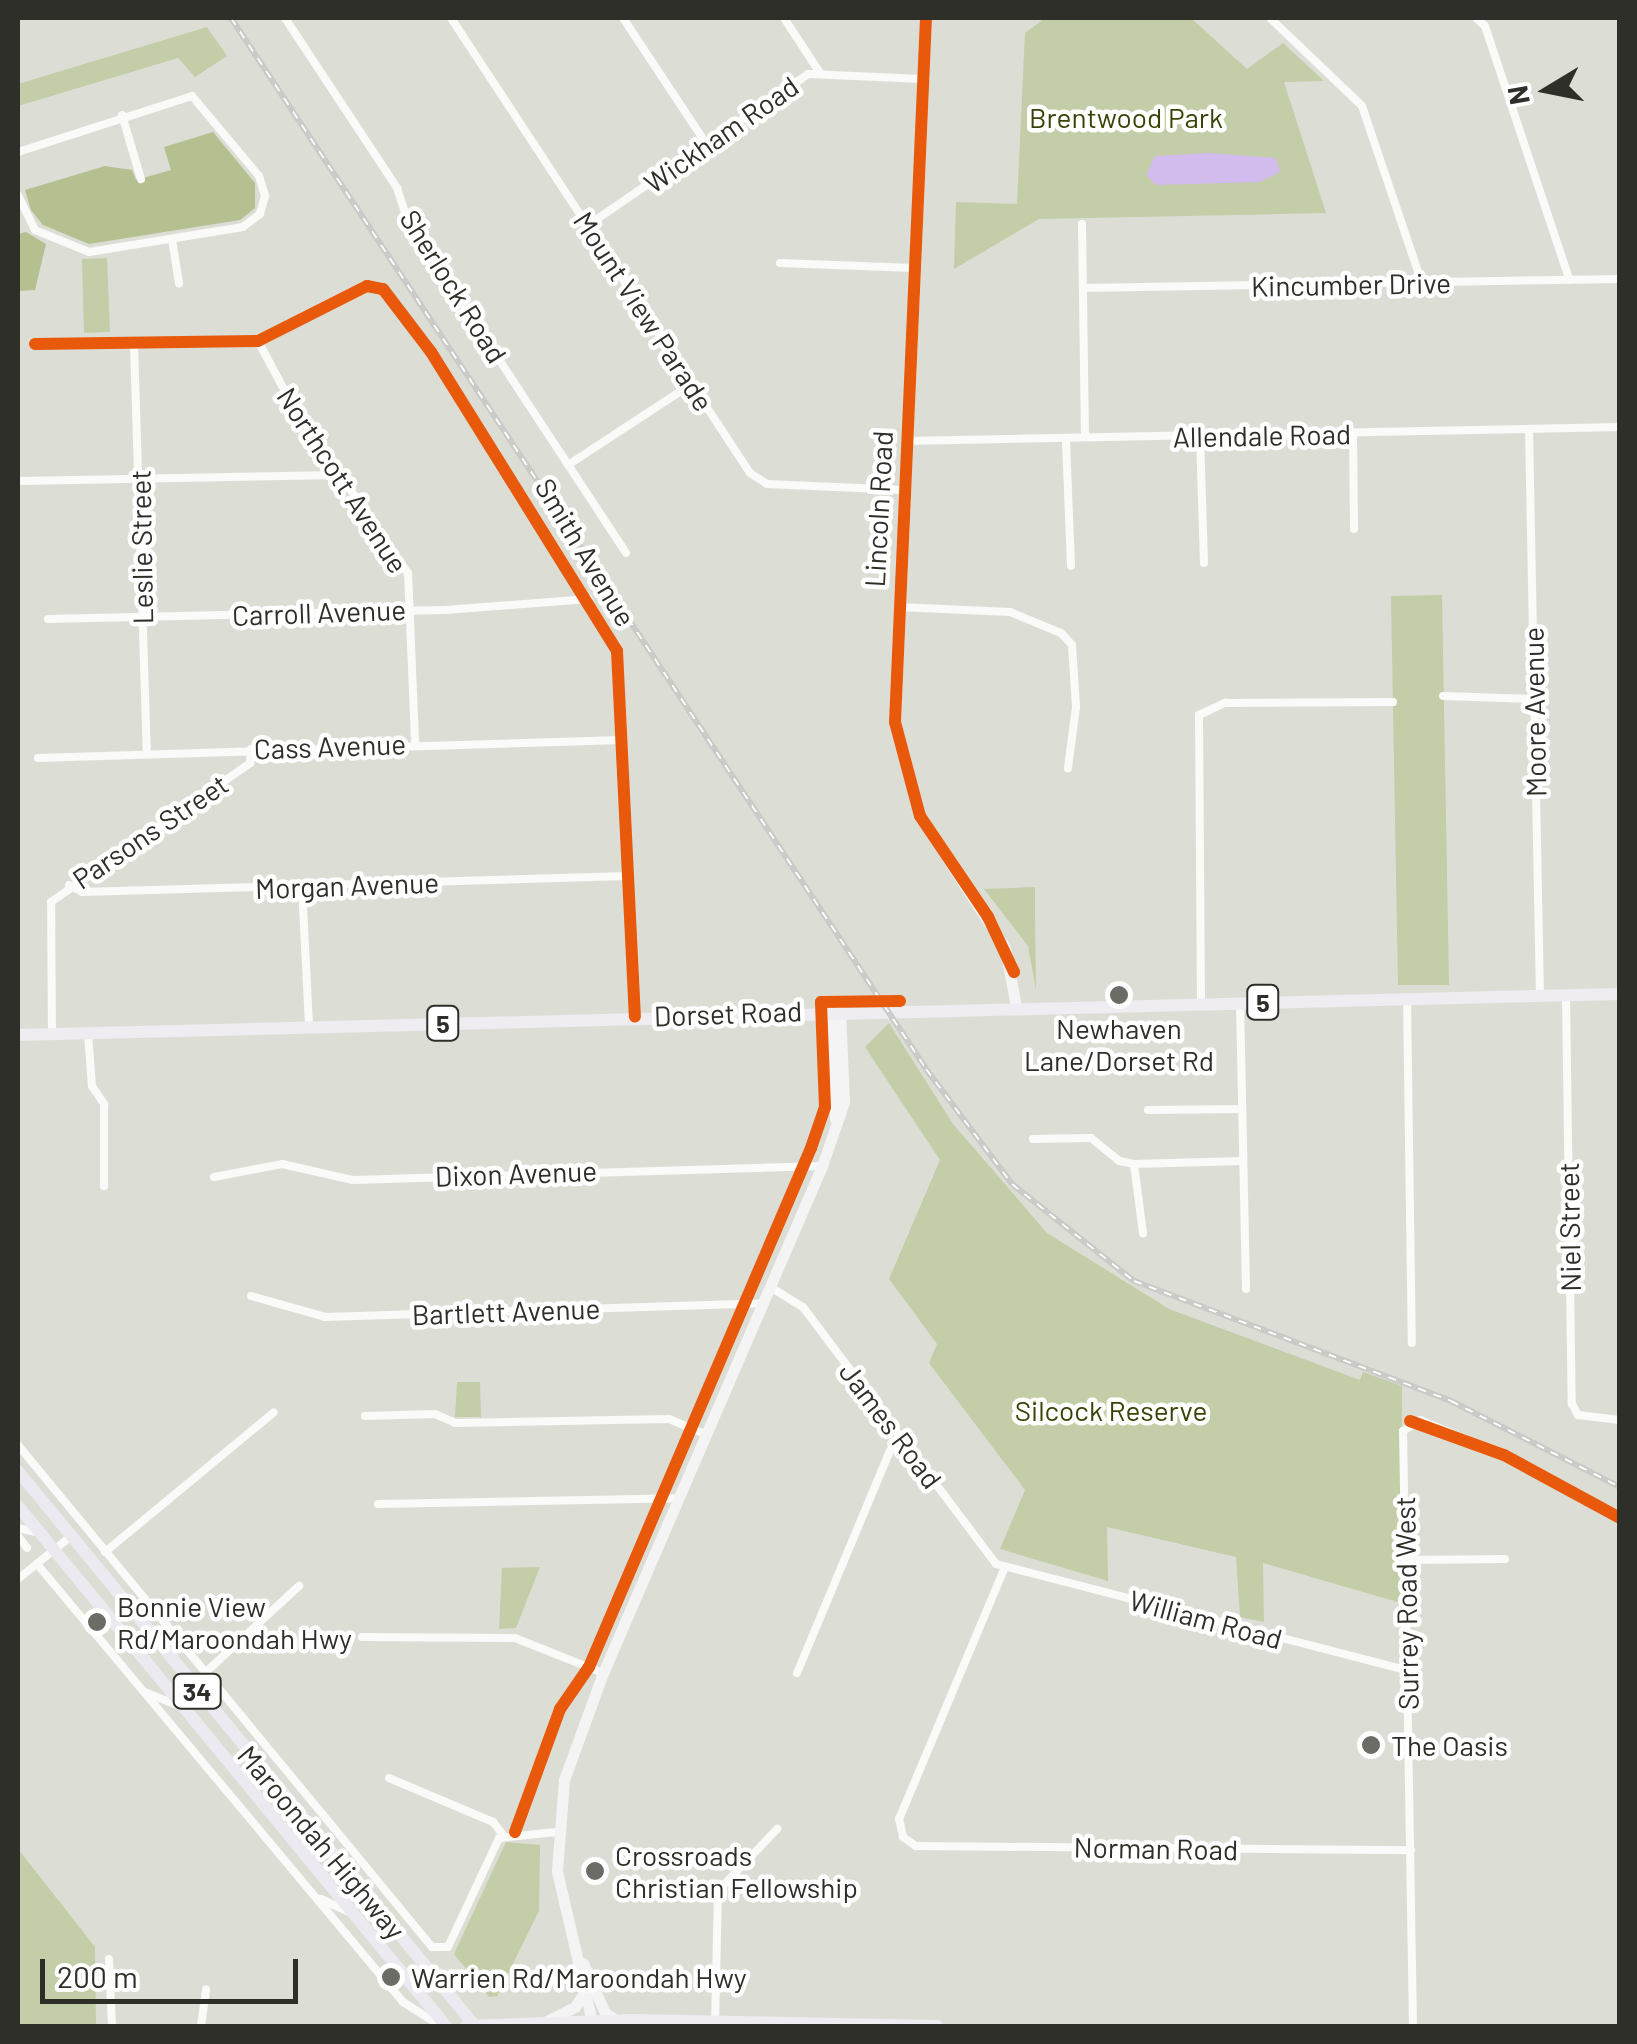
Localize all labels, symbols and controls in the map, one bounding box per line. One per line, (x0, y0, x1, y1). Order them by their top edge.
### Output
north arrow (1497, 40, 1597, 140)
street label: Wickham Road (637, 69, 805, 199)
text: N (1499, 83, 1536, 107)
park label: Brentwood Park (1029, 100, 1223, 134)
street label: Sherlock Road (394, 203, 514, 369)
street label: Mount View Parade (567, 205, 721, 417)
street label: Kincumber Drive (1251, 265, 1451, 303)
street label: Northcott Avenue (271, 381, 415, 579)
street label: Allendale Road (1173, 417, 1351, 453)
street label: Lincoln Road (857, 430, 899, 588)
street label: Leslie Street (123, 469, 159, 625)
street label: Smith Avenue (529, 472, 643, 632)
street label: Carroll Avenue (231, 592, 407, 632)
street label: Moore Avenue (1516, 627, 1552, 797)
street label: Cass Avenue (253, 727, 407, 765)
street label: Parsons Street (66, 767, 234, 895)
street label: Morgan Avenue (254, 865, 440, 905)
road number: 5 (1246, 982, 1280, 1022)
marker: Newhaven Lane/Dorset Rd (1108, 984, 1130, 1006)
street label: Dorset Road (653, 994, 803, 1032)
road number: 5 (426, 1003, 460, 1043)
place label: Newhaven Lane/Dorset Rd (1024, 1011, 1214, 1077)
street label: Dixon Avenue (434, 1153, 598, 1193)
street label: Niel Street (1551, 1162, 1587, 1292)
street label: Bartlett Avenue (411, 1291, 601, 1331)
street label: James Road (833, 1355, 949, 1495)
park label: Silcock Reserve (1015, 1393, 1207, 1427)
street label: Surrey Road West (1387, 1496, 1425, 1710)
street label: William Road (1126, 1582, 1286, 1656)
place label: Bonnie View Rd/Maroondah Hwy (117, 1589, 352, 1655)
marker: Bonnie View Rd/Maroondah Hwy (86, 1611, 108, 1633)
road number: 34 (172, 1671, 222, 1711)
place label: The Oasis (1391, 1728, 1508, 1762)
marker: The Oasis (1360, 1734, 1382, 1756)
street label: Maroondah Highway (231, 1738, 413, 1946)
street label: Norman Road (1073, 1830, 1239, 1866)
place label: Crossroads Christian Fellowship (615, 1838, 858, 1904)
marker: Crossroads Christian Fellowship (584, 1860, 606, 1882)
scale bar (45, 1939, 302, 2001)
text: 200 m (57, 1958, 138, 1994)
place label: Warrien Rd/Maroondah Hwy (411, 1960, 747, 1994)
marker: Warrien Rd/Maroondah Hwy (380, 1966, 402, 1988)

